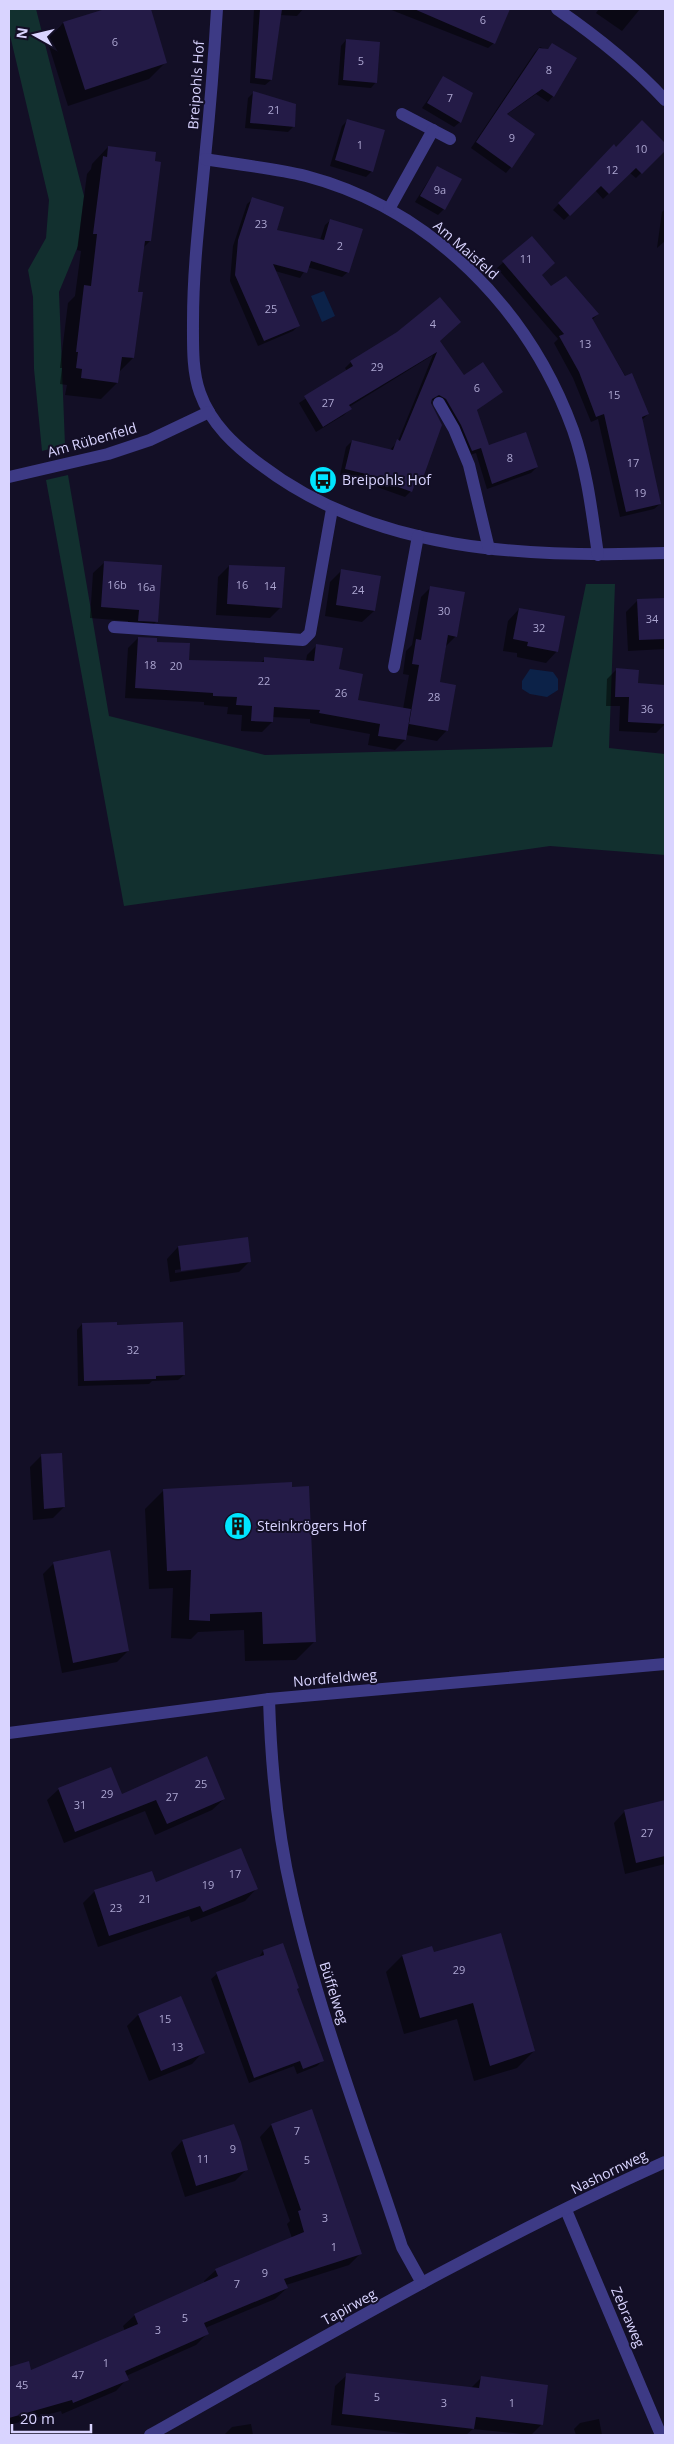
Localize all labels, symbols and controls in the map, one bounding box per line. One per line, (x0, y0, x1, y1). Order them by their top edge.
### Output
north arrow (10, 10, 60, 60)
house number: 6 (480, 12, 486, 27)
text: N (11, 26, 32, 40)
house number: 6 (112, 34, 118, 49)
street label: Breipohls Hof (183, 39, 208, 130)
house number: 5 (358, 53, 364, 68)
house number: 8 (546, 62, 552, 77)
house number: 7 (447, 90, 453, 105)
house number: 21 (268, 102, 280, 117)
house number: 9 (509, 130, 515, 145)
house number: 1 (357, 137, 363, 152)
house number: 10 (635, 141, 647, 156)
house number: 12 (606, 162, 618, 177)
house number: 9a (434, 182, 446, 197)
house number: 23 (255, 216, 267, 231)
street label: Am Maisfeld (430, 216, 503, 283)
house number: 2 (337, 238, 343, 253)
house number: 11 (520, 251, 532, 266)
house number: 25 (265, 301, 277, 316)
house number: 4 (430, 316, 437, 331)
house number: 13 (579, 336, 591, 351)
house number: 29 (371, 359, 383, 374)
house number: 6 (474, 380, 480, 395)
house number: 15 (608, 387, 620, 402)
house number: 27 (322, 395, 334, 410)
street label: Am Rübenfeld (45, 418, 139, 461)
house number: 8 (507, 450, 513, 465)
house number: 17 (627, 455, 639, 470)
bus stop icon: Breipohls Hof (308, 465, 338, 495)
place label: Breipohls Hof (342, 470, 432, 489)
house number: 19 (634, 485, 646, 500)
house number: 16b (107, 577, 127, 592)
house number: 16 (236, 577, 248, 592)
house number: 14 (264, 578, 277, 593)
house number: 16a (137, 579, 155, 594)
house number: 24 (352, 582, 365, 597)
house number: 30 (438, 603, 450, 618)
house number: 34 (646, 611, 659, 626)
house number: 32 (533, 620, 545, 635)
house number: 18 (144, 657, 156, 672)
house number: 20 (170, 658, 182, 673)
house number: 22 (258, 673, 270, 688)
house number: 26 (335, 685, 347, 700)
house number: 28 (428, 689, 440, 704)
house number: 36 (641, 701, 653, 716)
house number: 32 (127, 1342, 139, 1357)
building icon: Steinkrögers Hof (223, 1511, 253, 1541)
place label: Steinkrögers Hof (257, 1516, 367, 1535)
street label: Nordfeldweg (292, 1664, 378, 1691)
house number: 25 (195, 1776, 207, 1791)
house number: 29 (101, 1786, 113, 1801)
house number: 27 (166, 1789, 178, 1804)
house number: 31 (74, 1797, 86, 1812)
house number: 27 (641, 1825, 653, 1840)
house number: 17 (229, 1866, 241, 1881)
house number: 19 (202, 1877, 214, 1892)
house number: 21 (139, 1891, 151, 1906)
house number: 23 (110, 1900, 122, 1915)
street label: Büffelweg (315, 1959, 354, 2027)
house number: 29 (453, 1962, 465, 1977)
house number: 15 (159, 2011, 171, 2026)
house number: 13 (171, 2039, 183, 2054)
house number: 7 (294, 2123, 300, 2138)
house number: 9 (230, 2141, 236, 2156)
street label: Nashornweg (567, 2145, 650, 2198)
house number: 11 (197, 2151, 209, 2166)
house number: 5 (304, 2152, 310, 2167)
house number: 3 (322, 2210, 328, 2225)
house number: 1 (331, 2239, 337, 2254)
house number: 9 (262, 2265, 268, 2280)
house number: 7 (234, 2276, 240, 2291)
street label: Tapirweg (318, 2284, 380, 2329)
street label: Zebraweg (607, 2284, 650, 2350)
house number: 5 (182, 2310, 188, 2325)
house number: 3 (155, 2322, 161, 2337)
house number: 1 (103, 2355, 109, 2370)
house number: 47 (72, 2367, 84, 2382)
house number: 45 (16, 2377, 28, 2392)
house number: 5 (374, 2389, 380, 2404)
house number: 3 (441, 2395, 447, 2410)
house number: 1 (509, 2395, 515, 2410)
scale bar (12, 2402, 91, 2434)
text: 20 m (20, 2408, 55, 2428)

